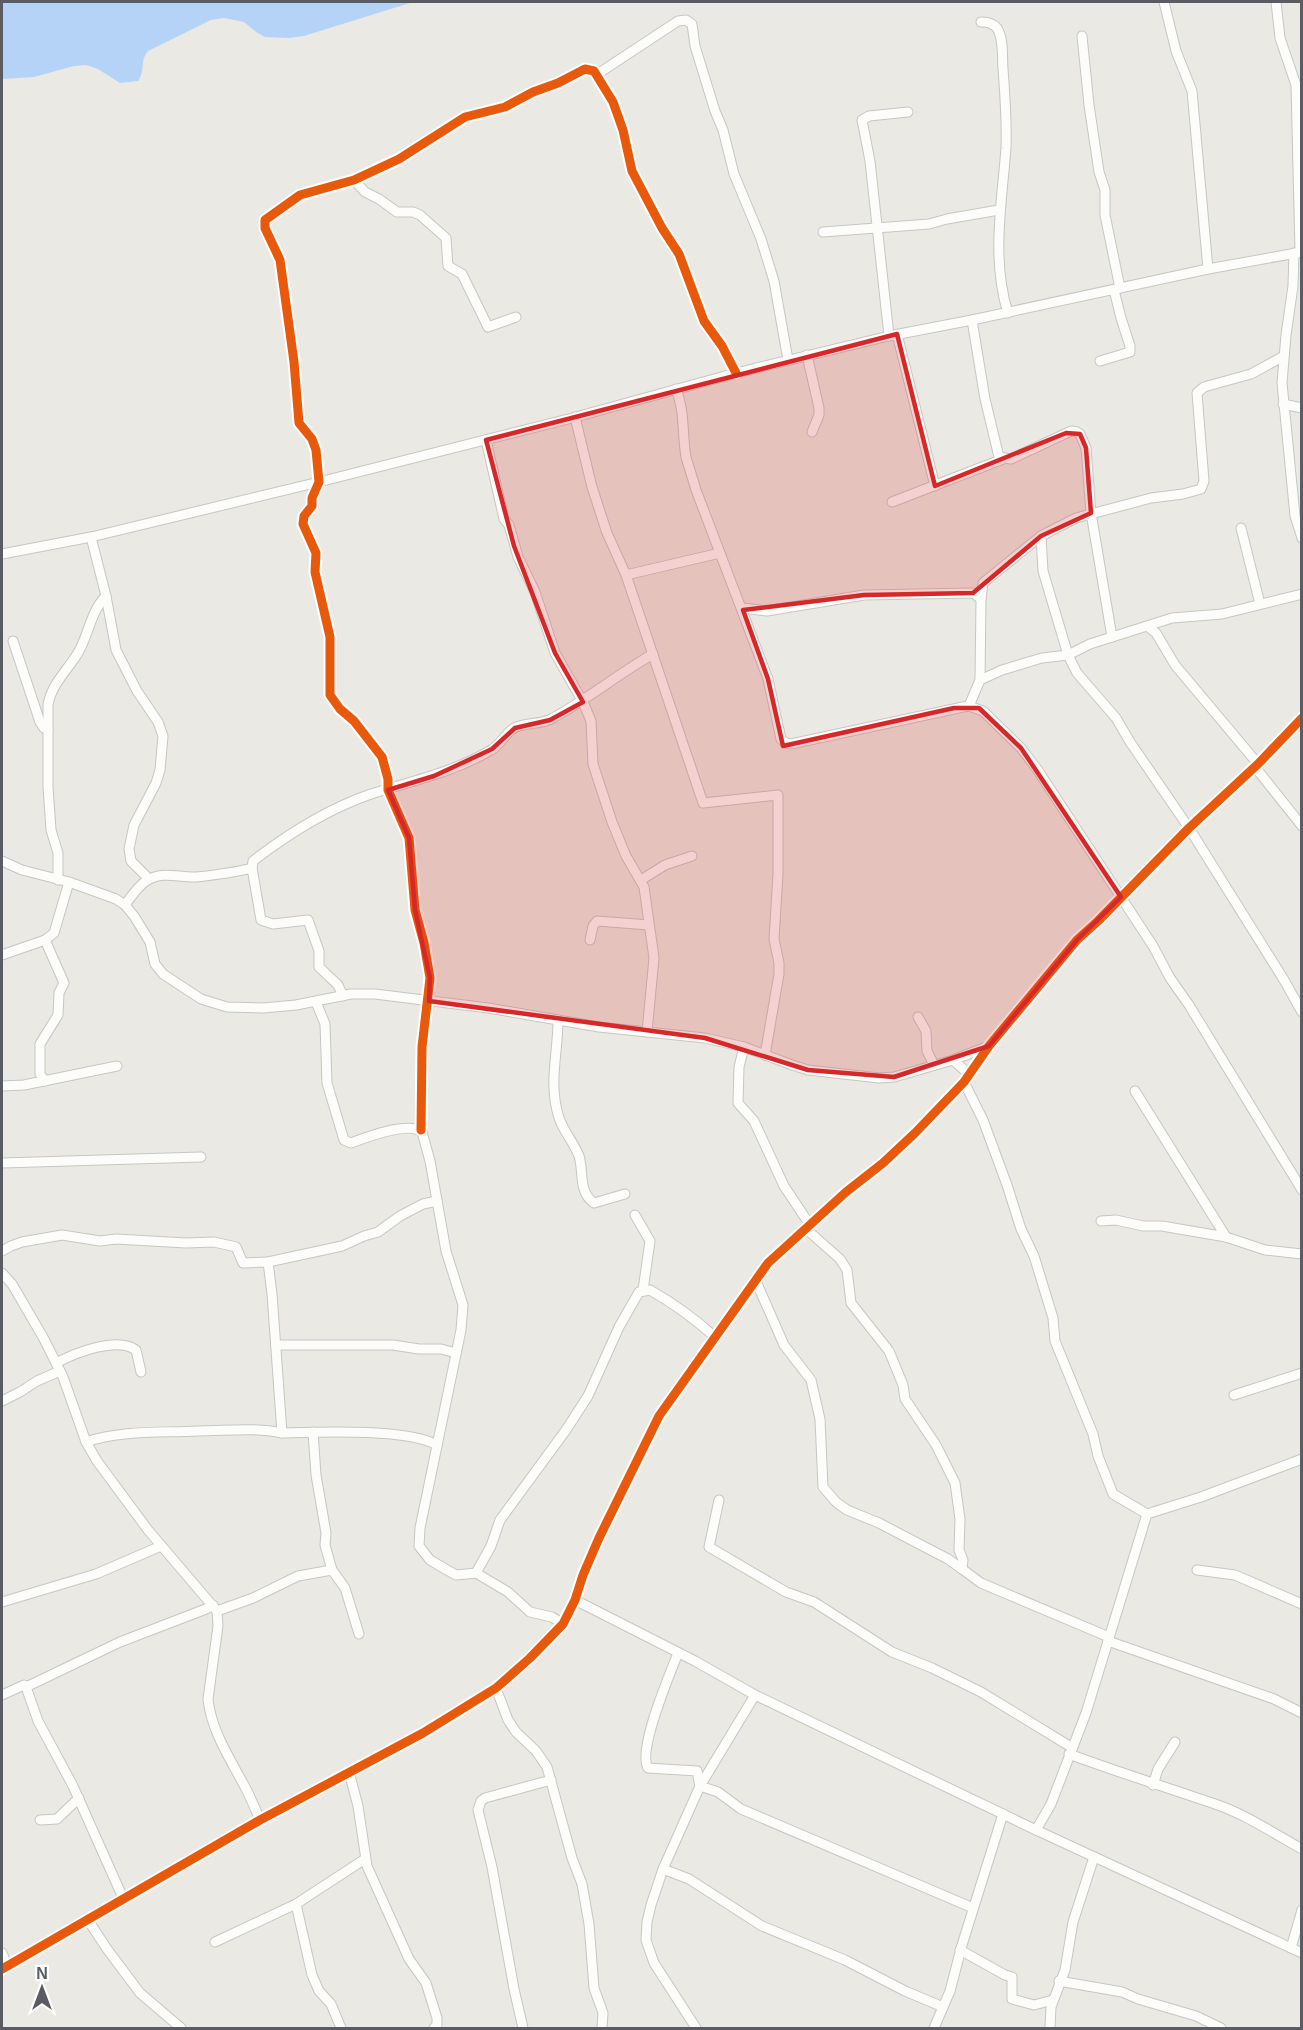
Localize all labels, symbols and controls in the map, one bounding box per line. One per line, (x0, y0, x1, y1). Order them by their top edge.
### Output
north arrow (12, 1958, 72, 2018)
text: N (36, 1965, 48, 1982)

